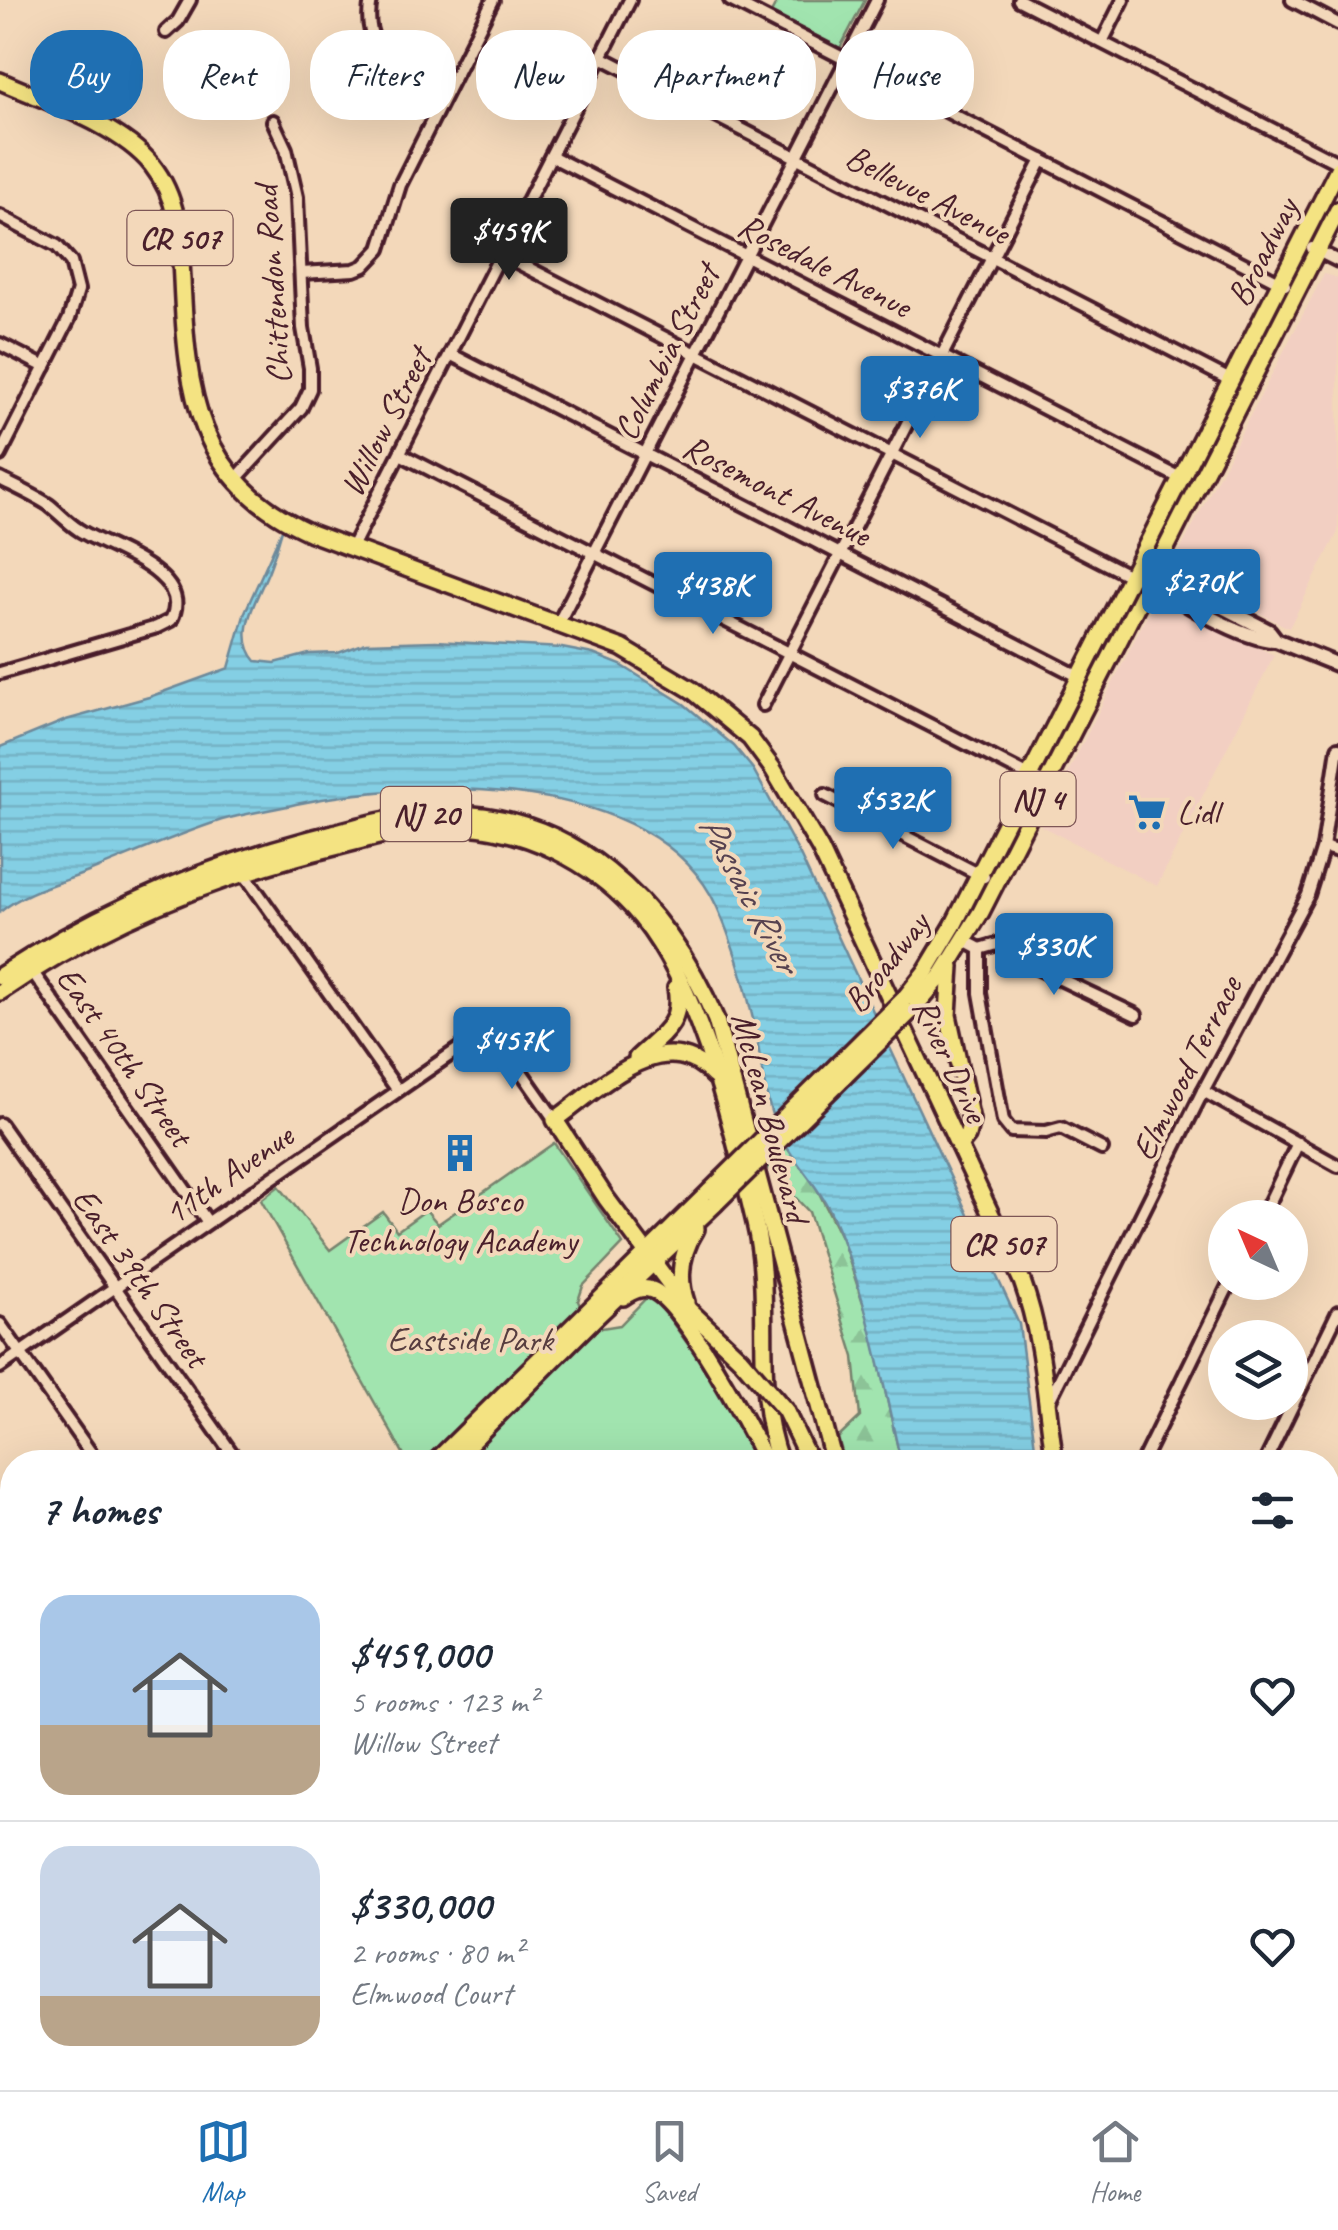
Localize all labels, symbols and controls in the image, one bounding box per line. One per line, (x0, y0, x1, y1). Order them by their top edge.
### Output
chip: Buy (30, 30, 143, 120)
chip: Rent (163, 30, 290, 120)
chip: Filters (310, 30, 456, 120)
chip: New (476, 30, 597, 120)
chip: Apartment (617, 30, 816, 120)
chip: House (836, 30, 974, 120)
street label: Bellevue Avenue (838, 134, 1020, 256)
street label: Chittendon Road (243, 179, 302, 386)
street label: Broadway (1216, 188, 1310, 314)
pin: $459K (439, 198, 579, 283)
street label: Rosedale Avenue (731, 203, 921, 329)
text: $459K (473, 210, 545, 251)
road number: CR 507 (128, 211, 232, 265)
street label: Columbia Street (603, 253, 732, 448)
street label: Willow Street (329, 337, 444, 504)
pin: $376K (850, 356, 990, 441)
text: $376K (883, 368, 957, 409)
street label: Rosemont Avenue (676, 424, 880, 558)
pin: $270K (1131, 549, 1271, 634)
pin: $438K (643, 552, 783, 637)
text: $270K (1164, 561, 1238, 602)
text: $438K (676, 564, 750, 605)
pin: $532K (823, 767, 963, 852)
road number: NJ 4 (1000, 772, 1076, 826)
text: $532K (856, 779, 930, 820)
road number: NJ 20 (381, 787, 471, 841)
place label: Lidl (1177, 790, 1225, 835)
supermarket icon: Lidl (1126, 791, 1168, 833)
water label: Passaic River (689, 807, 813, 984)
street label: Broadway (833, 901, 942, 1022)
pin: $330K (984, 913, 1124, 998)
text: $330K (1017, 925, 1091, 966)
street label: East 40th Street (46, 958, 205, 1157)
street label: Elmwood Terrace (1121, 966, 1253, 1168)
street label: River Drive (902, 991, 1000, 1132)
pin: $457K (442, 1007, 582, 1092)
street label: McLean Boulevard (721, 1007, 821, 1232)
text: $457K (475, 1019, 549, 1060)
street label: 11th Avenue (155, 1112, 304, 1235)
building icon: Don Bosco Technology Academy (439, 1132, 481, 1174)
place label: Don Bosco Technology Academy (343, 1178, 580, 1263)
street label: East 39th Street (62, 1179, 221, 1378)
north arrow (1208, 1200, 1308, 1300)
map controls (1208, 1200, 1308, 1420)
road number: CR 507 (952, 1217, 1056, 1271)
park label: Eastside Park (388, 1317, 555, 1362)
button: layers (1208, 1320, 1308, 1420)
icon: filters (1245, 1483, 1300, 1538)
text: 7 homes (40, 1484, 158, 1537)
text: $459,000 (350, 1628, 489, 1681)
icon: home (120, 1635, 240, 1755)
icon: heart (1245, 1668, 1300, 1723)
text: 5 rooms · 123 m² (350, 1681, 537, 1722)
text: Willow Street (350, 1722, 496, 1763)
text: $330,000 (350, 1879, 491, 1932)
icon: home (120, 1886, 240, 2006)
icon: heart (1245, 1919, 1300, 1974)
text: 2 rooms · 80 m² (350, 1932, 523, 1973)
text: Elmwood Court (350, 1973, 512, 2014)
tab: Map (196, 2114, 251, 2209)
tab: Saved (642, 2114, 697, 2209)
tab: Home (1088, 2114, 1143, 2209)

